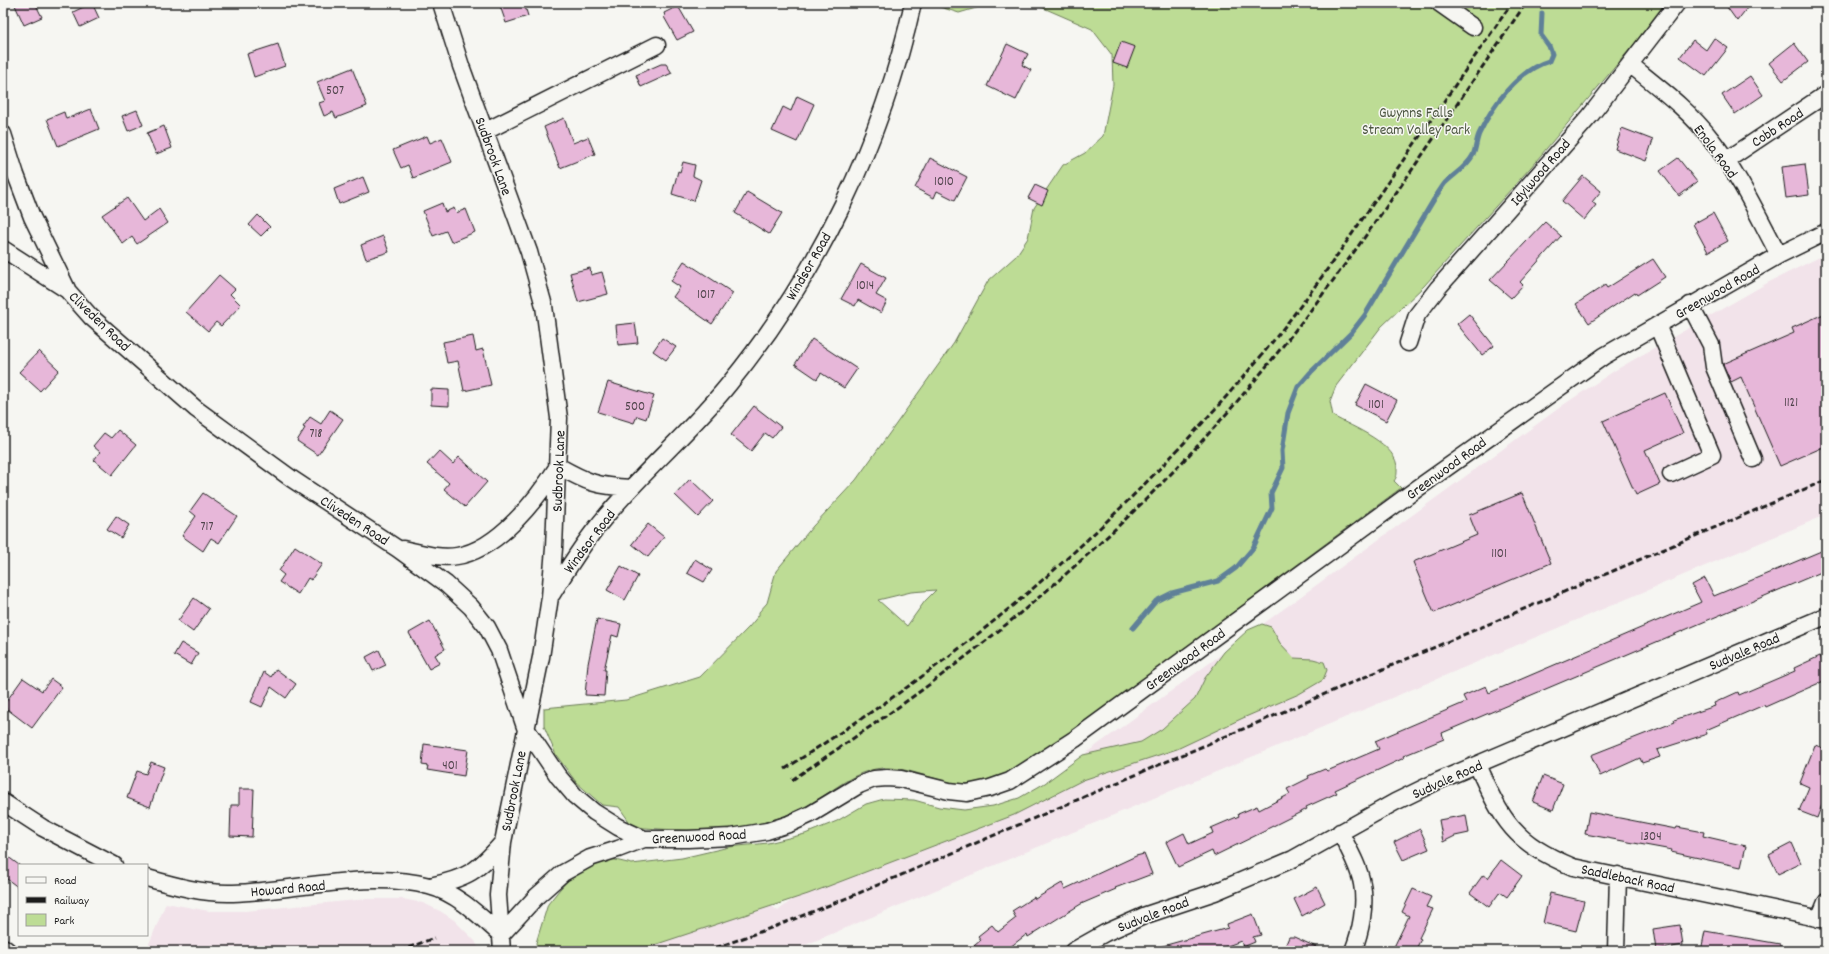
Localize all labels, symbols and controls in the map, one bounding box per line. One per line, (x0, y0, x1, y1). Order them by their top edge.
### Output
house number: 507 (326, 82, 344, 101)
park label: Gwynns Falls Stream Valley Park (1362, 103, 1470, 142)
street label: Cobb Road (1748, 104, 1809, 154)
street label: Sudbrook Lane (468, 114, 517, 199)
street label: Enola Road (1687, 120, 1742, 184)
street label: Idylwood Road (1506, 135, 1577, 212)
house number: 1010 (934, 173, 954, 192)
street label: Windsor Road (781, 229, 838, 305)
street label: Greenwood Road (1671, 260, 1765, 326)
house number: 1014 (856, 277, 874, 296)
house number: 1017 (697, 286, 715, 305)
street label: Cliveden Road (63, 287, 135, 358)
house number: 1121 (1784, 394, 1798, 413)
house number: 1101 (1368, 396, 1384, 415)
house number: 500 (625, 398, 645, 417)
house number: 718 (309, 425, 323, 444)
street label: Sudbrook Lane (548, 429, 572, 512)
street label: Greenwood Road (1402, 433, 1492, 506)
street label: Cliveden Road (315, 491, 393, 552)
street label: Windsor Road (559, 505, 622, 579)
house number: 717 (201, 518, 213, 537)
house number: 1101 (1491, 545, 1507, 564)
street label: Greenwood Road (1141, 624, 1231, 697)
street label: Sudvale Road (1706, 628, 1784, 678)
street label: Sudbrook Lane (496, 749, 534, 834)
street label: Sudvale Road (1409, 756, 1487, 806)
house number: 401 (442, 757, 458, 776)
street label: Greenwood Road (651, 825, 747, 851)
house number: 1304 (1640, 828, 1662, 847)
street label: Saddleback Road (1579, 859, 1676, 901)
legend (18, 864, 148, 936)
text: Road (54, 873, 76, 890)
street label: Howard Road (250, 876, 327, 904)
street label: Sudvale Road (1115, 892, 1193, 940)
text: Railway (54, 893, 90, 910)
text: Park (54, 913, 75, 930)

